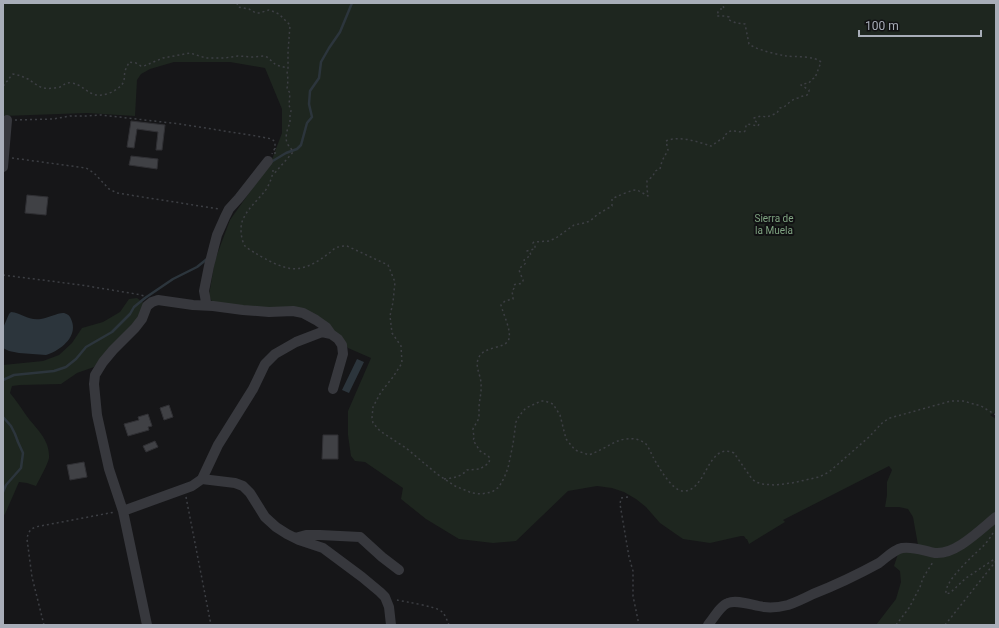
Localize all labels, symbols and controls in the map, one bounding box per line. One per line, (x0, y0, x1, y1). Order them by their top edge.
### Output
scale bar (859, 12, 981, 38)
text: 100 m (865, 19, 899, 33)
park label: Sierra de la Muela (754, 213, 794, 236)

